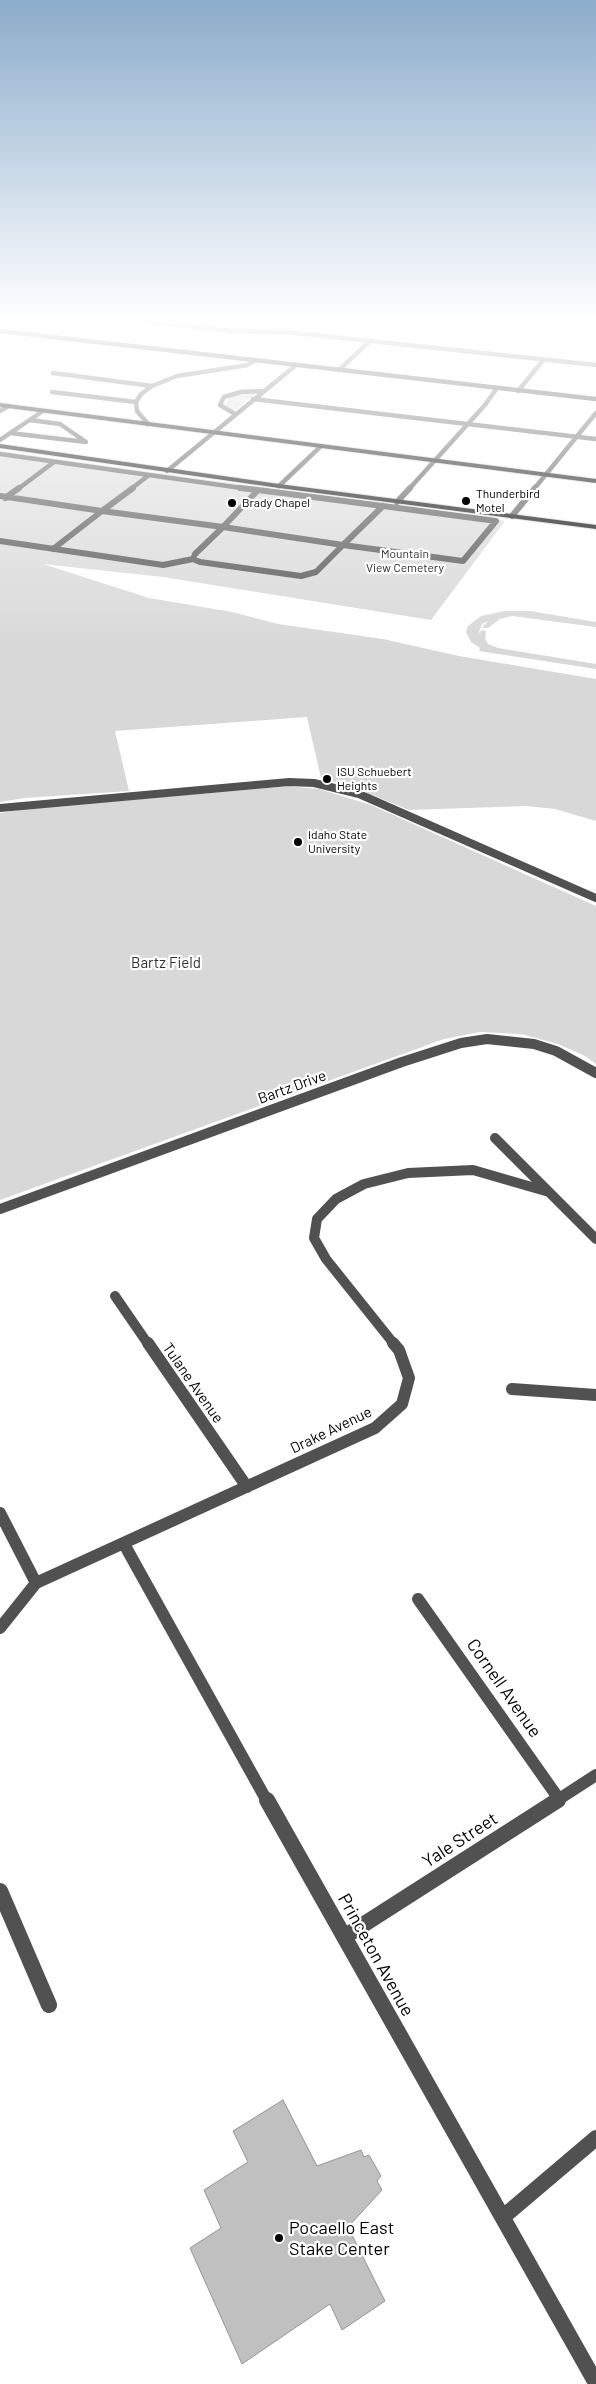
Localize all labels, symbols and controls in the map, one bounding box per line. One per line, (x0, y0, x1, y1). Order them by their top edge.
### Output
place label: Thunderbird Motel (476, 487, 540, 515)
marker: Thunderbird Motel (460, 495, 472, 507)
place label: Brady Chapel (242, 496, 310, 510)
marker: Brady Chapel (226, 497, 238, 509)
park label: Mountain View Cemetery (366, 547, 444, 575)
place label: ISU Schuebert Heights (337, 765, 412, 793)
marker: ISU Schuebert Heights (321, 773, 333, 785)
place label: Idaho State University (308, 828, 367, 856)
marker: Idaho State University (292, 836, 304, 848)
park label: Bartz Field (131, 954, 201, 972)
street label: Bartz Drive (255, 1066, 329, 1108)
street label: Tulane Avenue (159, 1339, 227, 1427)
street label: Drake Avenue (287, 1403, 375, 1457)
street label: Cornell Avenue (462, 1634, 546, 1742)
street label: Yale Street (418, 1808, 502, 1872)
street label: Princeton Avenue (333, 1890, 419, 2020)
place label: Pocaello East Stake Center (289, 2217, 394, 2260)
marker: Pocaello East Stake Center (273, 2232, 285, 2244)

